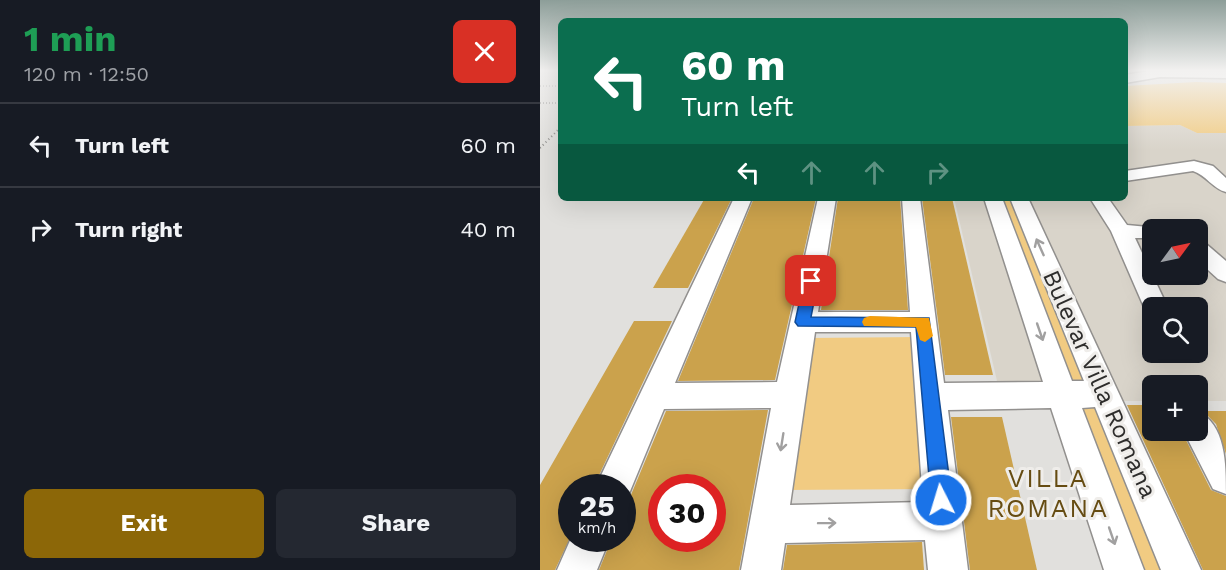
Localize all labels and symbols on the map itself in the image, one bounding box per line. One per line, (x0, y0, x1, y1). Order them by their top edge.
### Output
north arrow (1142, 219, 1208, 285)
one-way arrow (1034, 238, 1045, 256)
pin (785, 255, 836, 306)
street label: Bulevar Villa Romana (1037, 266, 1163, 502)
one-way arrow (1036, 323, 1047, 341)
one-way arrow (776, 432, 787, 451)
district label: VILLA ROMANA (987, 463, 1109, 523)
position arrow (909, 468, 973, 532)
speed limit sign: 30 (648, 474, 726, 552)
one-way arrow (816, 517, 836, 529)
one-way arrow (1107, 526, 1118, 545)

